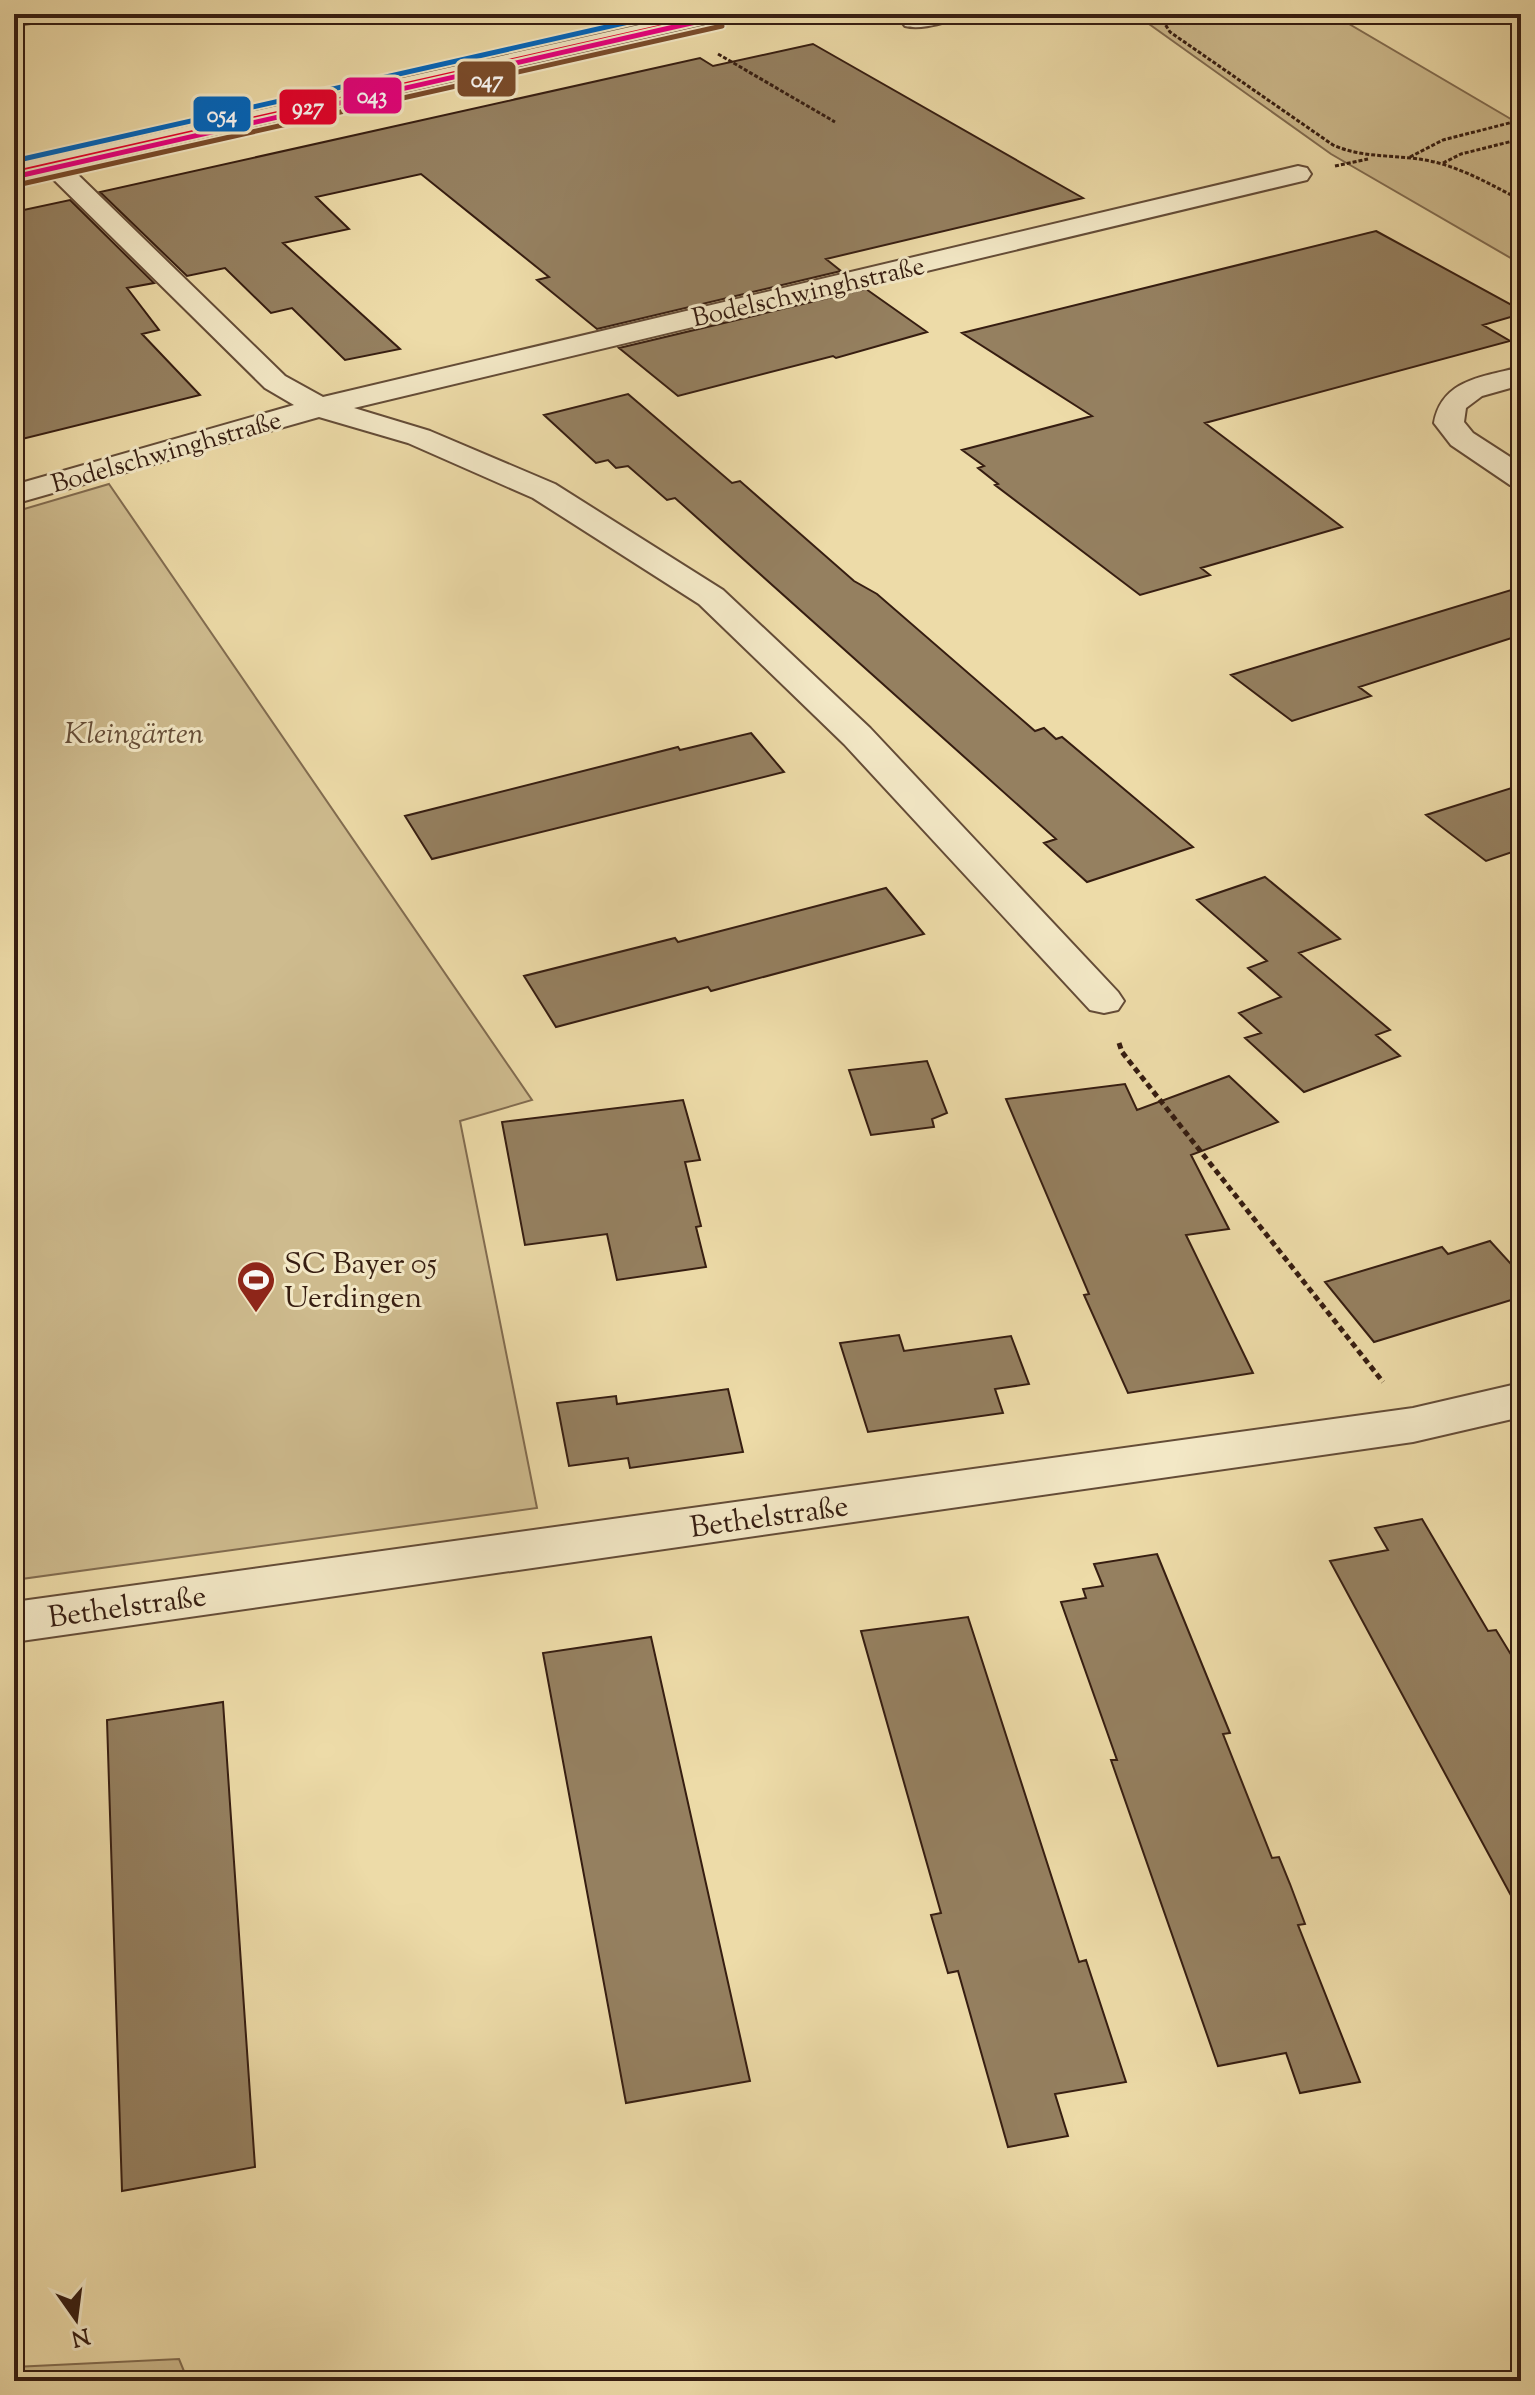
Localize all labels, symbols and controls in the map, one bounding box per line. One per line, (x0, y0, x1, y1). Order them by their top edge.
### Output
line badge: 047 (456, 60, 517, 98)
text: 047 (471, 66, 504, 98)
line badge: 043 (342, 76, 403, 115)
text: 043 (357, 82, 387, 114)
line badge: 927 (278, 88, 338, 126)
text: 927 (292, 93, 325, 125)
line badge: 054 (192, 95, 252, 133)
text: 054 (207, 101, 237, 133)
street label: Bodelschwinghstraße (689, 249, 929, 338)
street label: Bodelschwinghstraße (47, 403, 286, 504)
park label: Kleingärten (64, 714, 204, 757)
place label: SC Bayer 05 Uerdingen (284, 1244, 437, 1321)
sports icon: SC Bayer 05 Uerdingen (235, 1259, 277, 1314)
street label: Bethelstraße (687, 1486, 851, 1551)
street label: Bethelstraße (45, 1576, 209, 1641)
north arrow (36, 2279, 116, 2359)
text: N (67, 2318, 93, 2353)

